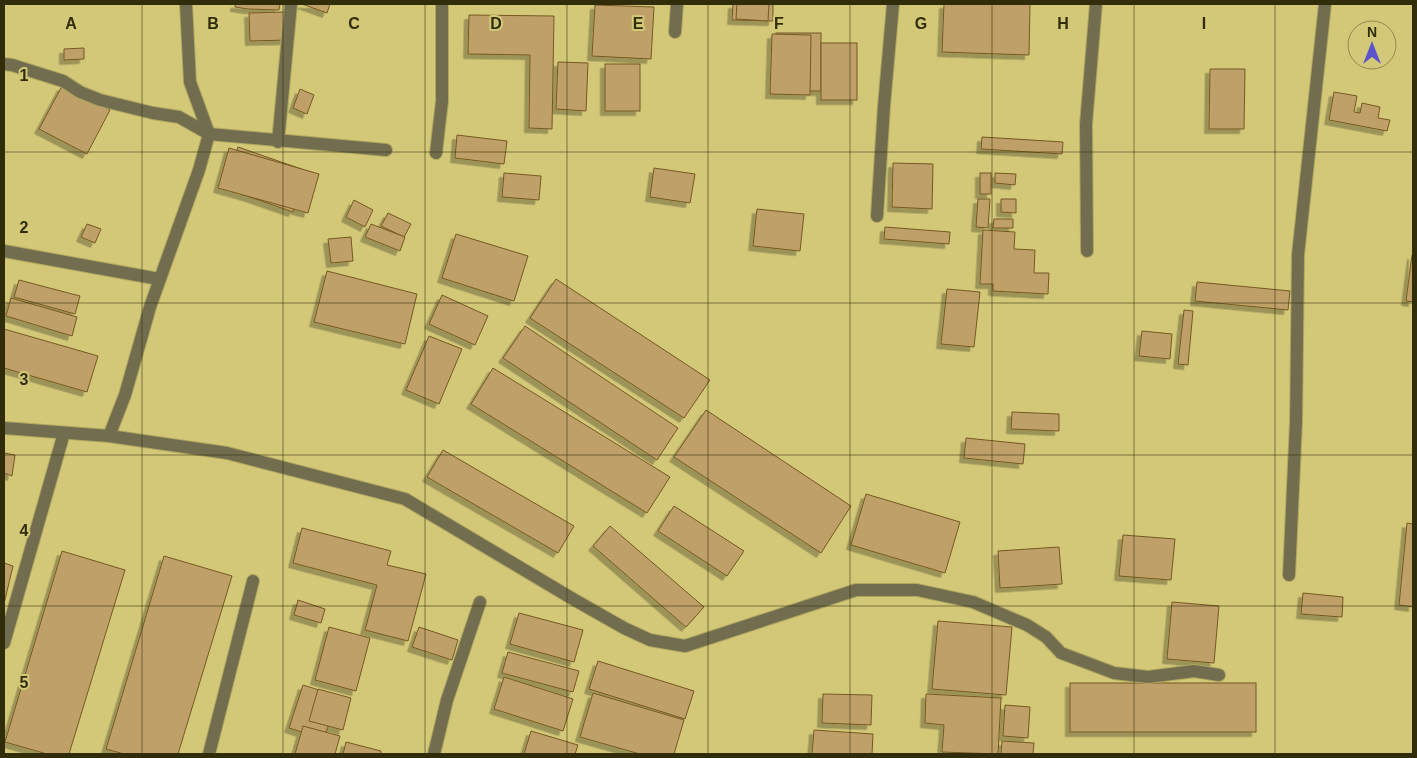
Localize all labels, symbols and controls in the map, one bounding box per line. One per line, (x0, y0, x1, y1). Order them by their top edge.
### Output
text: A (65, 15, 77, 32)
text: B (207, 15, 219, 32)
text: C (348, 15, 360, 32)
text: D (490, 15, 502, 32)
text: E (633, 15, 644, 32)
text: F (774, 15, 784, 32)
text: G (915, 15, 927, 32)
text: H (1057, 15, 1069, 32)
text: I (1202, 15, 1206, 32)
north arrow (1347, 20, 1397, 70)
text: N (1367, 24, 1377, 40)
text: 1 (20, 67, 29, 84)
text: 2 (20, 219, 29, 236)
text: 3 (20, 371, 29, 388)
text: 4 (20, 522, 29, 539)
text: 5 (20, 674, 29, 691)

